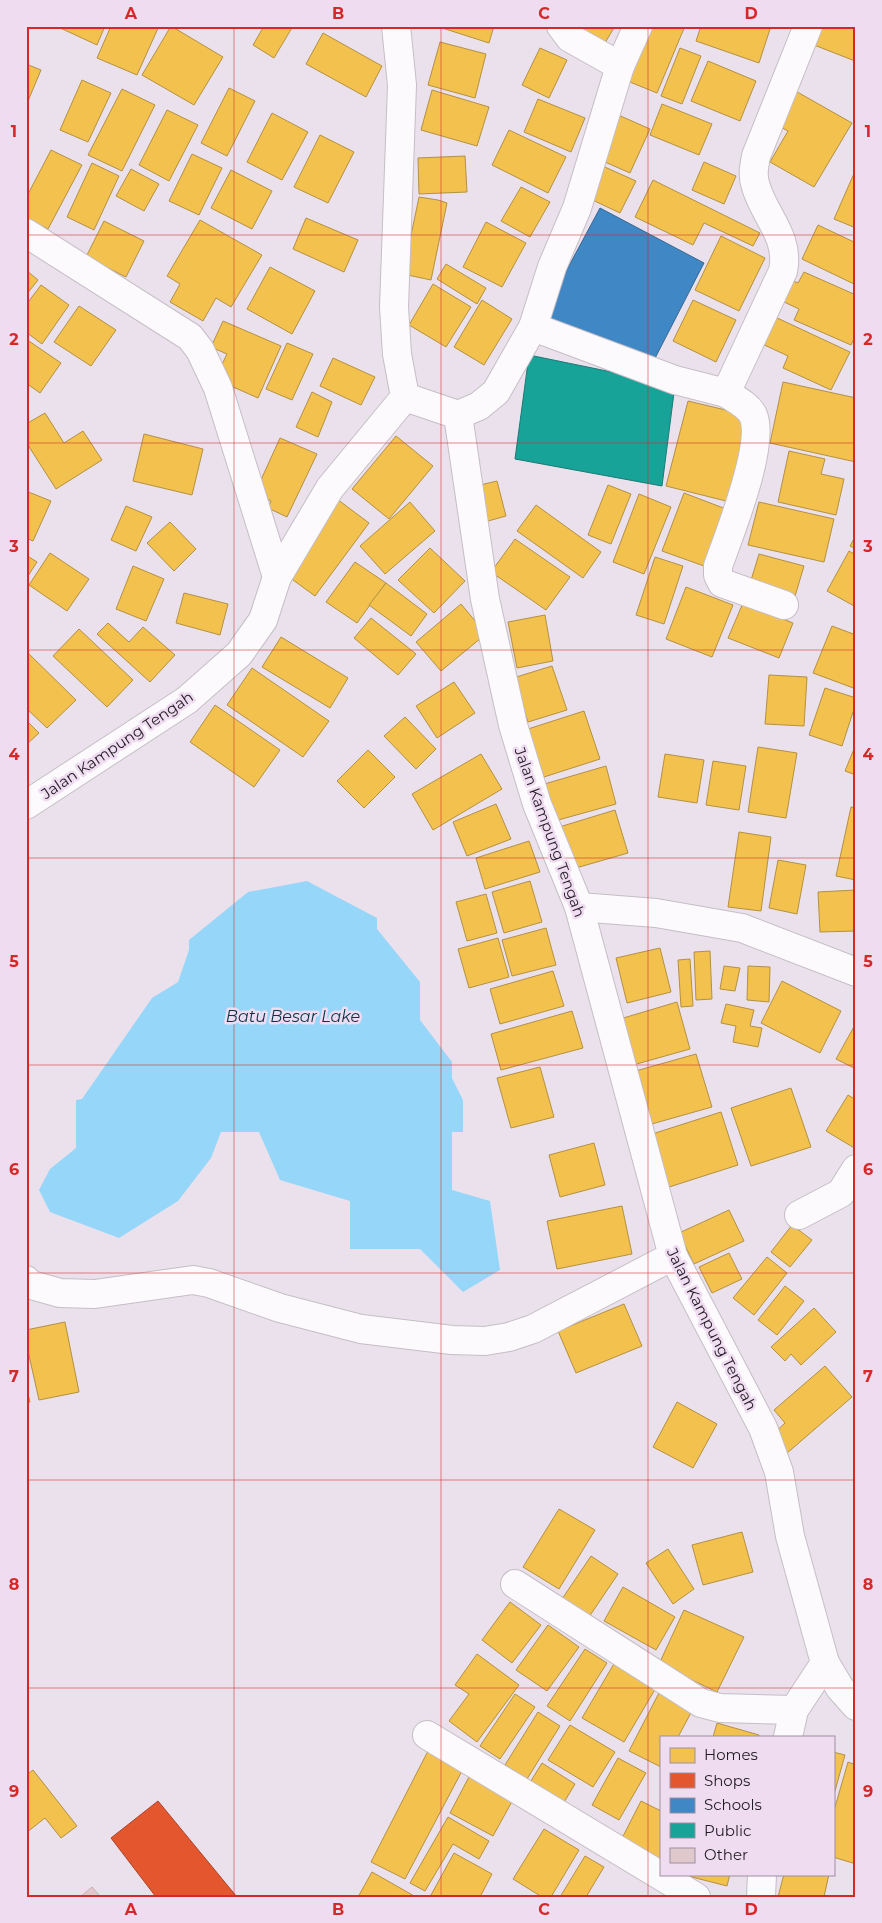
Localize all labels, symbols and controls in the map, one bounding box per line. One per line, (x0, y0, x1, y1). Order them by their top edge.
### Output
text: A (124, 4, 138, 23)
text: B (332, 4, 344, 23)
text: C (538, 4, 550, 23)
text: D (744, 4, 758, 23)
text: 1 (11, 122, 17, 141)
text: 1 (865, 122, 871, 141)
text: 2 (9, 330, 19, 349)
text: 2 (863, 330, 873, 349)
text: 3 (8, 537, 19, 556)
text: 3 (862, 537, 873, 556)
street label: Jalan Kampung Tengah (36, 687, 197, 804)
street label: Jalan Kampung Tengah (510, 744, 590, 920)
text: 4 (8, 745, 20, 764)
text: 4 (862, 745, 874, 764)
text: 5 (9, 952, 19, 971)
text: 5 (863, 952, 873, 971)
water label: Batu Besar Lake (226, 1007, 360, 1026)
text: 6 (9, 1160, 19, 1179)
text: 6 (863, 1160, 873, 1179)
street label: Jalan Kampung Tengah (662, 1244, 761, 1413)
text: 7 (9, 1367, 19, 1386)
text: 7 (863, 1367, 873, 1386)
text: 8 (9, 1575, 19, 1594)
text: 8 (863, 1575, 873, 1594)
legend (660, 1736, 834, 1876)
text: Homes (704, 1745, 758, 1764)
text: Shops (704, 1771, 750, 1790)
text: 9 (9, 1782, 19, 1801)
text: 9 (863, 1782, 873, 1801)
text: Schools (704, 1795, 762, 1814)
text: Public (704, 1821, 752, 1840)
text: Other (704, 1845, 748, 1864)
text: A (124, 1900, 138, 1919)
text: B (332, 1900, 344, 1919)
text: C (538, 1900, 550, 1919)
text: D (744, 1900, 758, 1919)

